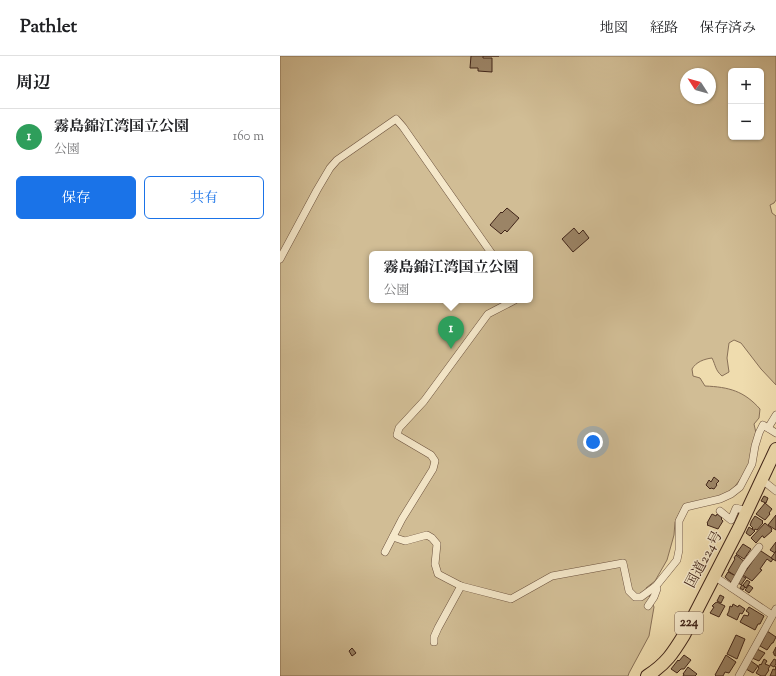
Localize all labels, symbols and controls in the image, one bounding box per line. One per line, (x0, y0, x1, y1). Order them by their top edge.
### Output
text: Pathlet (20, 14, 77, 41)
text: 地図 (600, 19, 628, 39)
text: 経路 (650, 19, 678, 39)
text: 保存済み (700, 19, 756, 39)
north arrow (680, 68, 716, 104)
map controls (728, 68, 764, 140)
button: + (728, 68, 764, 104)
text: 周辺 (16, 72, 50, 96)
button: − (728, 104, 764, 140)
text: 霧島錦江湾国立公園 (54, 117, 189, 138)
text: 1 (27, 128, 31, 146)
text: 160 m (233, 128, 264, 146)
text: 公園 (54, 141, 80, 159)
button: 保存 (16, 176, 136, 219)
button: 共有 (144, 176, 264, 219)
popup (369, 251, 533, 303)
text: 霧島錦江湾国立公園 (383, 258, 519, 279)
text: 公園 (383, 282, 410, 300)
pin: 1 (438, 316, 464, 349)
your location (583, 432, 603, 452)
street label: 国道224号 (682, 528, 728, 592)
road number: 224 (675, 612, 703, 634)

